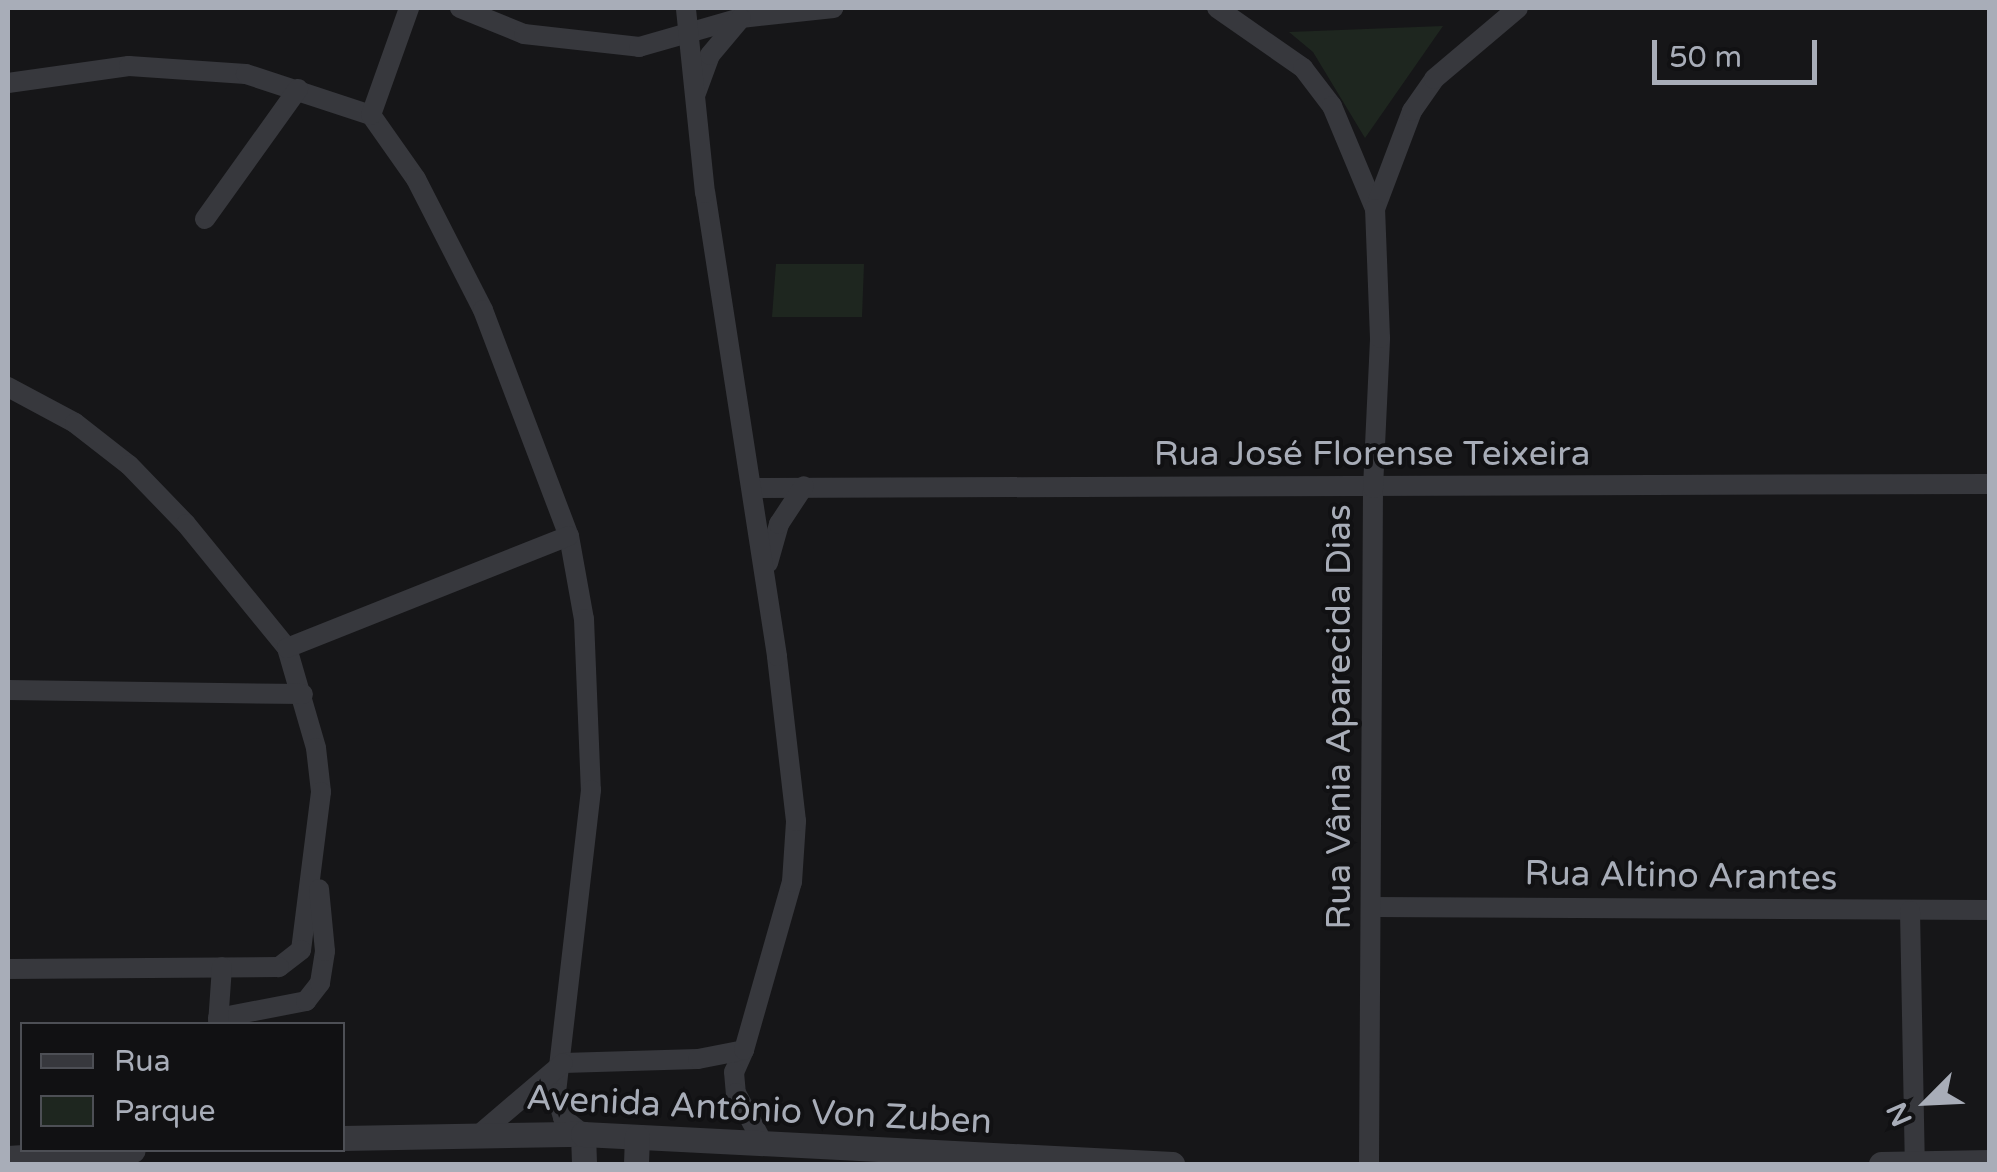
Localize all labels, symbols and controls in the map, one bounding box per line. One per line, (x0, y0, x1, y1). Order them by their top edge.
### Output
scale bar (1657, 20, 1822, 82)
text: 50 m (1669, 39, 1742, 76)
street label: Rua José Florense Teixeira (1154, 433, 1590, 475)
street label: Rua Vânia Aparecida Dias (1318, 504, 1360, 930)
street label: Rua Altino Arantes (1524, 852, 1838, 900)
legend (20, 1022, 345, 1152)
text: Rua (114, 1043, 171, 1080)
north arrow (1877, 1052, 1977, 1152)
street label: Avenida Antônio Von Zuben (525, 1077, 993, 1143)
text: Parque (114, 1093, 215, 1130)
text: N (1879, 1097, 1920, 1131)

